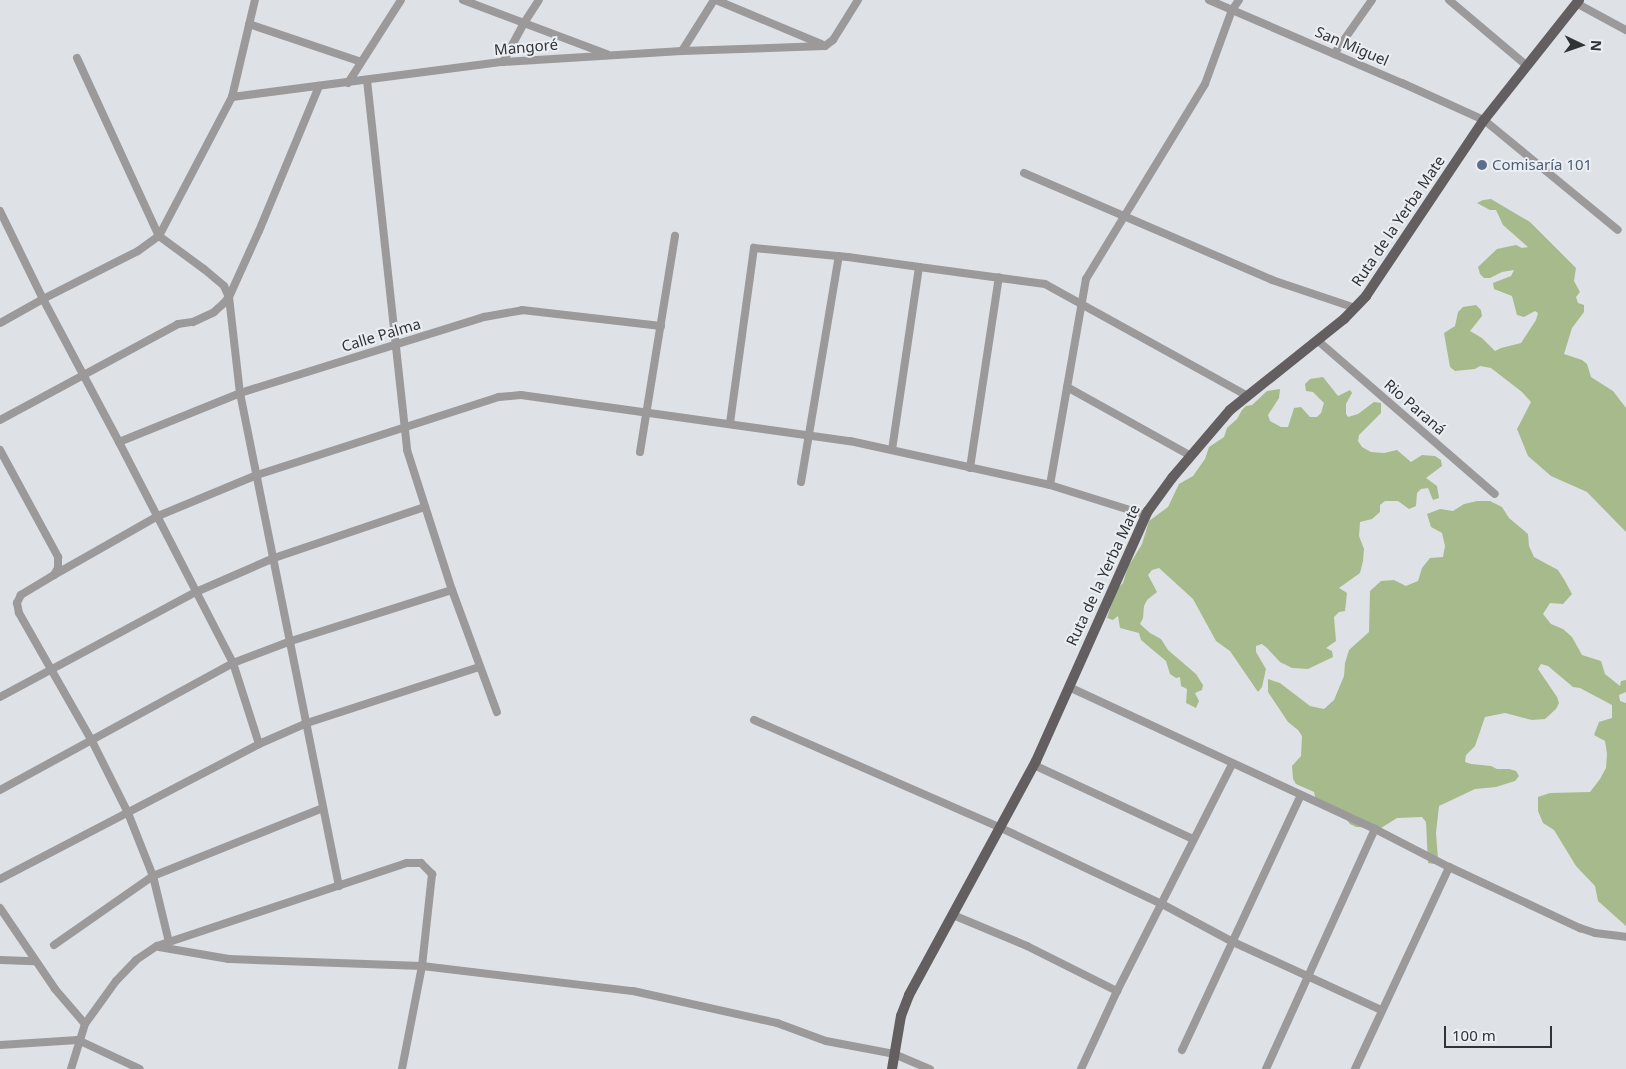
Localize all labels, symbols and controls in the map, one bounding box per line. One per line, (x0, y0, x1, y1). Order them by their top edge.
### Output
north arrow (1556, 20, 1606, 70)
street label: San Miguel (1313, 22, 1391, 70)
street label: Mangoré (493, 35, 559, 59)
text: N (1587, 40, 1606, 52)
street label: Ruta de la Yerba Mate (1348, 152, 1448, 290)
place label: Comisaría 101 (1492, 156, 1592, 174)
marker: Comisaría 101 (1476, 159, 1488, 171)
street label: Calle Palma (339, 314, 423, 356)
street label: Rio Paraná (1381, 375, 1449, 439)
street label: Ruta de la Yerba Mate (1062, 501, 1144, 649)
scale bar (1446, 1016, 1554, 1048)
text: 100 m (1452, 1025, 1496, 1045)

